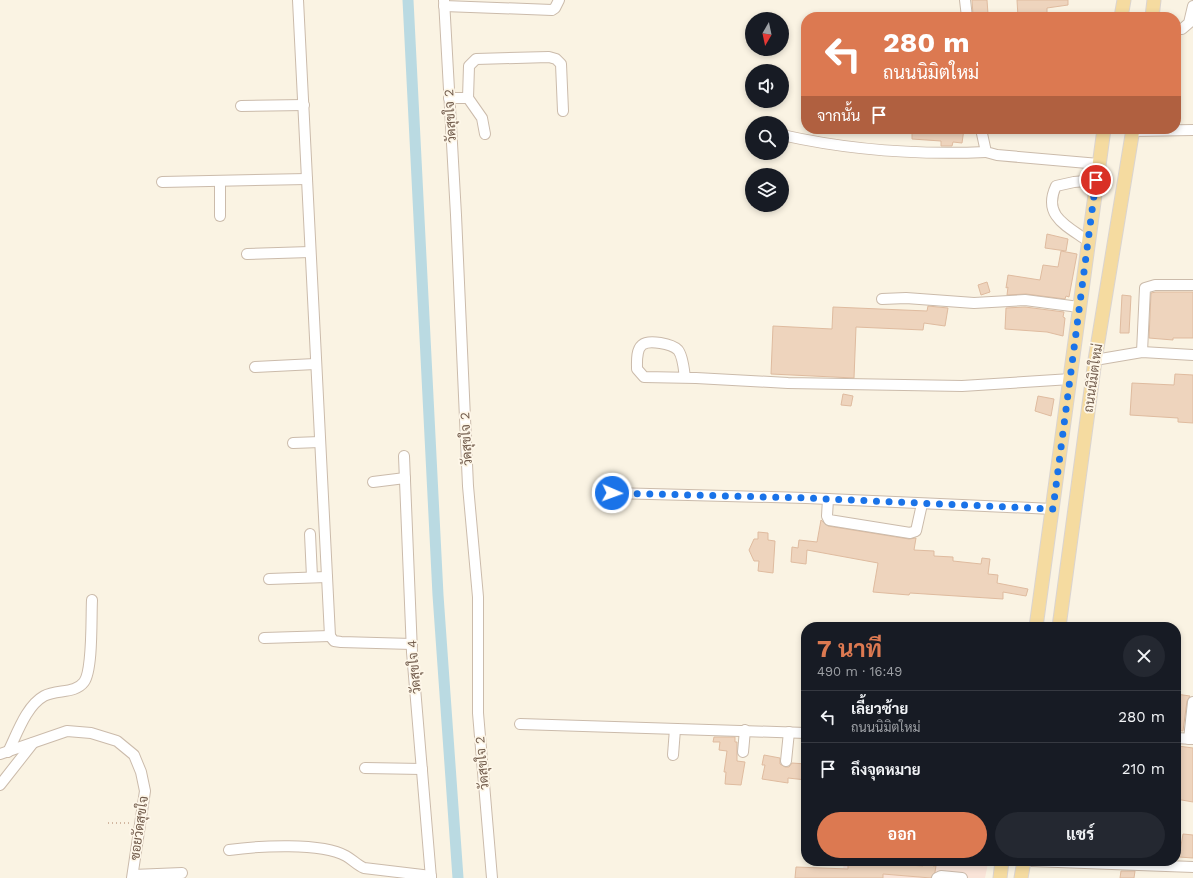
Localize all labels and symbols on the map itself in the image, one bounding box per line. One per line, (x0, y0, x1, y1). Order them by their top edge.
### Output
north arrow (745, 12, 789, 56)
street label: วัดสุขใจ 2 (440, 89, 461, 143)
pin (1079, 163, 1113, 197)
street label: ถนนนิมิตใหม่ (1080, 342, 1105, 413)
street label: วัดสุขใจ 2 (456, 412, 477, 466)
position arrow (591, 472, 633, 514)
street label: วัดสุขใจ 4 (403, 639, 426, 695)
street label: วัดสุขใจ 2 (471, 735, 494, 791)
street label: ซอยวัดสุขใจ (126, 795, 153, 861)

